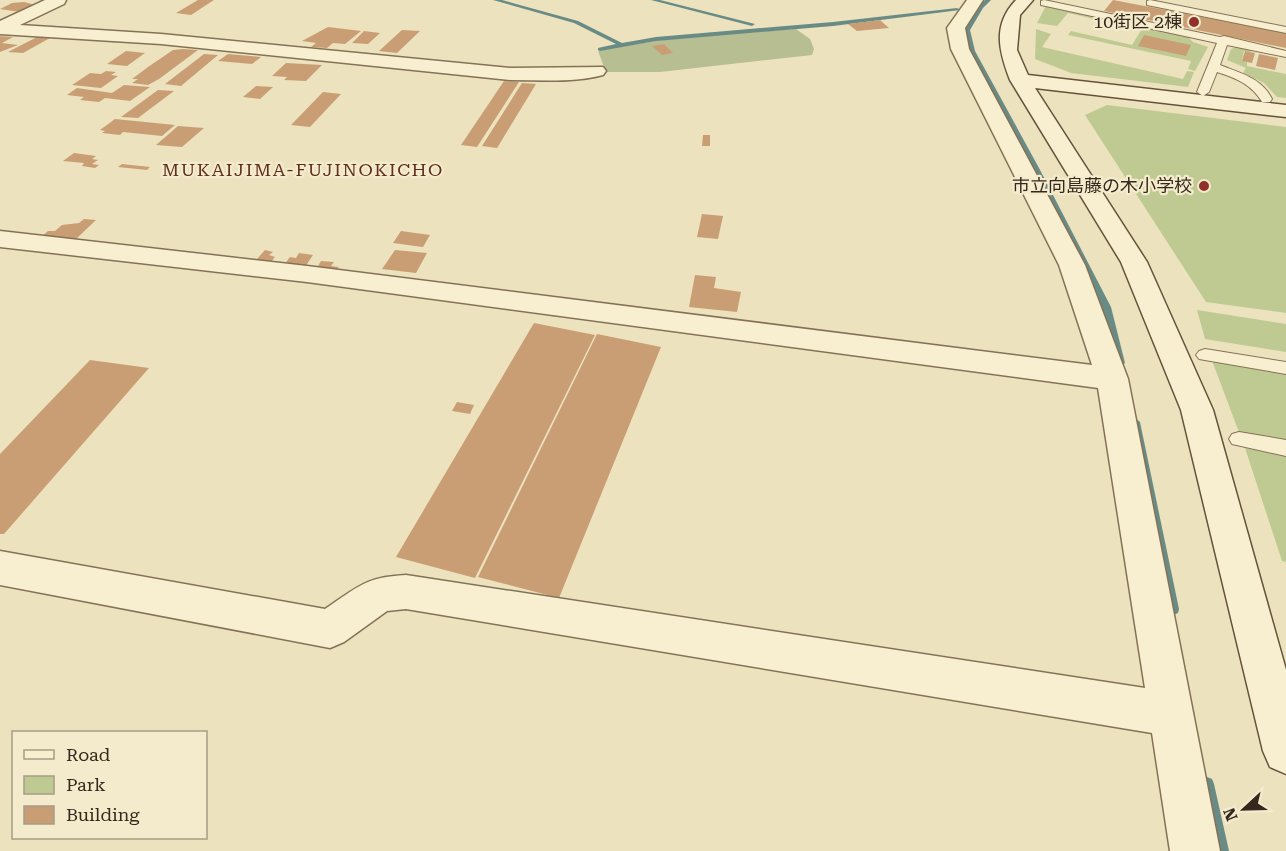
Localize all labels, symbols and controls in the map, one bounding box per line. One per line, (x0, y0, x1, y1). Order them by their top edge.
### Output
place label: 10街区 2棟 (1093, 11, 1182, 32)
marker: 10街区 2棟 (1187, 15, 1201, 29)
district label: MUKAIJIMA-FUJINOKICHO (162, 159, 444, 180)
place label: 市立向島藤の木小学校 (1012, 175, 1192, 196)
marker: 市立向島藤の木小学校 (1197, 179, 1211, 193)
legend (12, 731, 207, 839)
text: Road (66, 744, 111, 765)
text: Park (66, 774, 106, 795)
north arrow (1214, 779, 1274, 839)
text: Building (66, 804, 140, 825)
text: N (1219, 805, 1242, 824)

